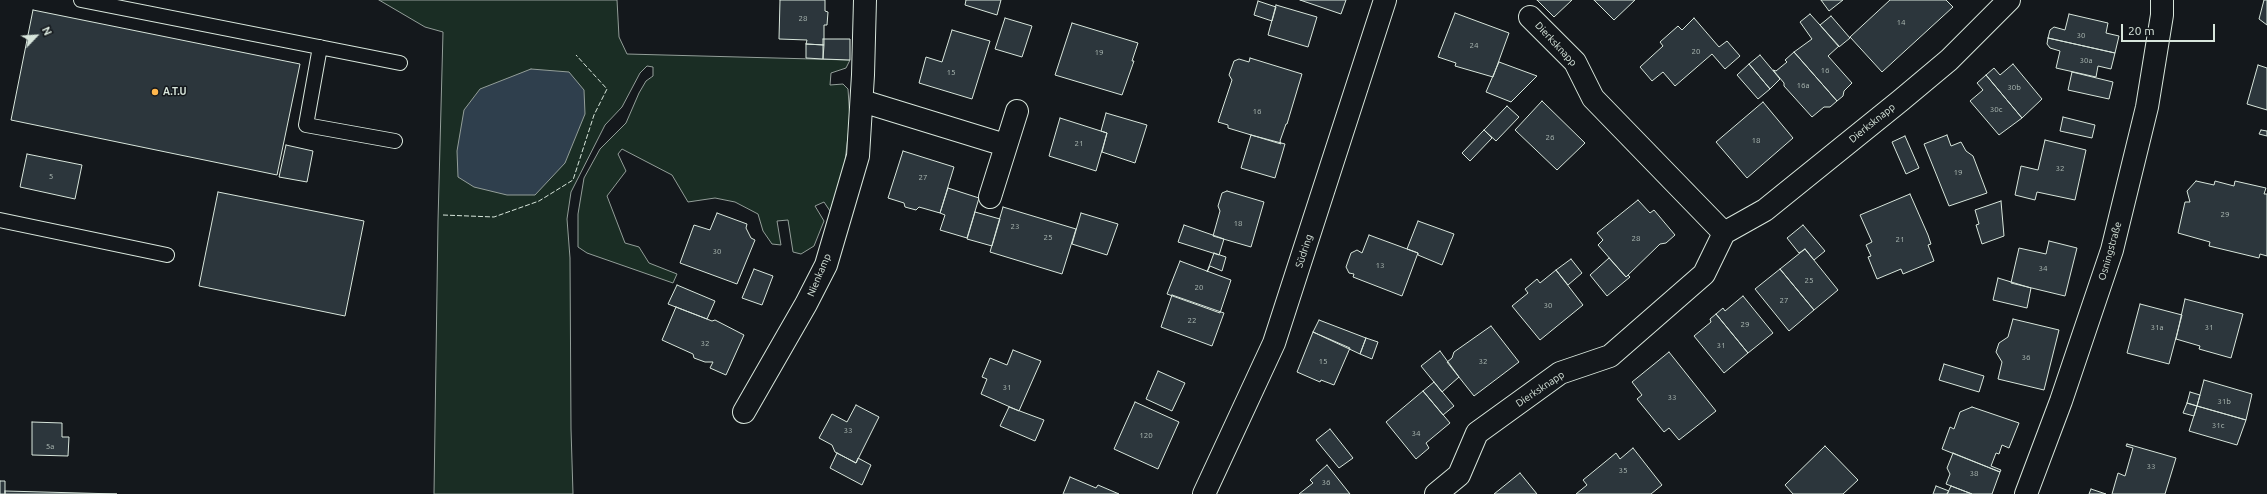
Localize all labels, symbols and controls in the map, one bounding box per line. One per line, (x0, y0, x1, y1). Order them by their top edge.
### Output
house number: 28 (798, 13, 808, 23)
north arrow (16, 16, 56, 56)
scale bar (2123, 16, 2217, 42)
house number: 14 (1896, 17, 1906, 27)
street label: Dierksknapp (1533, 20, 1579, 68)
text: 20 m (2128, 24, 2155, 37)
text: N (40, 25, 54, 37)
house number: 30 (2076, 30, 2086, 40)
house number: 24 (1469, 40, 1479, 50)
house number: 20 (1691, 46, 1701, 56)
house number: 19 (1094, 47, 1104, 57)
house number: 30a (2079, 55, 2093, 65)
house number: 16 (1820, 65, 1830, 75)
house number: 15 (946, 67, 956, 77)
house number: 16a (1796, 80, 1810, 90)
house number: 30b (2007, 82, 2021, 92)
place label: A.T.U (163, 86, 186, 98)
marker: A.T.U (150, 87, 160, 97)
street label: Dierksknapp (1847, 101, 1897, 145)
house number: 30c (1990, 104, 2002, 114)
house number: 16 (1252, 106, 1262, 116)
house number: 26 (1545, 132, 1555, 142)
house number: 18 (1751, 135, 1761, 145)
house number: 21 (1074, 138, 1084, 148)
house number: 32 (2055, 163, 2065, 173)
house number: 19 (1953, 167, 1963, 177)
house number: 5 (49, 171, 53, 181)
house number: 27 (918, 172, 928, 182)
house number: 29 (2220, 209, 2230, 219)
house number: 18 (1233, 218, 1243, 228)
street label: Osningstraße (2096, 220, 2124, 282)
house number: 23 (1010, 221, 1020, 231)
house number: 25 (1043, 232, 1053, 242)
street label: Südring (1293, 233, 1315, 269)
house number: 28 (1631, 233, 1641, 243)
house number: 21 (1895, 234, 1905, 244)
house number: 30 (712, 246, 722, 256)
street label: Nienkamp (805, 252, 833, 298)
house number: 13 (1375, 260, 1385, 270)
house number: 34 (2038, 263, 2048, 273)
house number: 25 (1804, 275, 1814, 285)
house number: 20 (1194, 282, 1204, 292)
house number: 27 (1779, 295, 1789, 305)
house number: 30 (1543, 300, 1553, 310)
house number: 22 (1187, 315, 1197, 325)
house number: 29 (1740, 319, 1750, 329)
house number: 31a (2150, 322, 2164, 332)
house number: 31 (2204, 322, 2214, 332)
house number: 32 (700, 338, 710, 348)
house number: 31 (1716, 340, 1726, 350)
house number: 36 (2021, 352, 2031, 362)
house number: 15 (1318, 356, 1328, 366)
house number: 32 (1478, 356, 1488, 366)
street label: Dierksknapp (1514, 368, 1566, 410)
house number: 31 (1002, 382, 1012, 392)
house number: 33 (1667, 392, 1677, 402)
house number: 31b (2217, 396, 2231, 406)
house number: 31c (2212, 420, 2224, 430)
house number: 33 (843, 425, 853, 435)
house number: 34 (1411, 428, 1421, 438)
house number: 120 (1139, 430, 1153, 440)
house number: 5a (46, 441, 54, 451)
house number: 33 (2146, 461, 2156, 471)
house number: 35 (1618, 465, 1628, 475)
house number: 38 (1969, 468, 1979, 478)
house number: 36 (1321, 477, 1331, 487)

